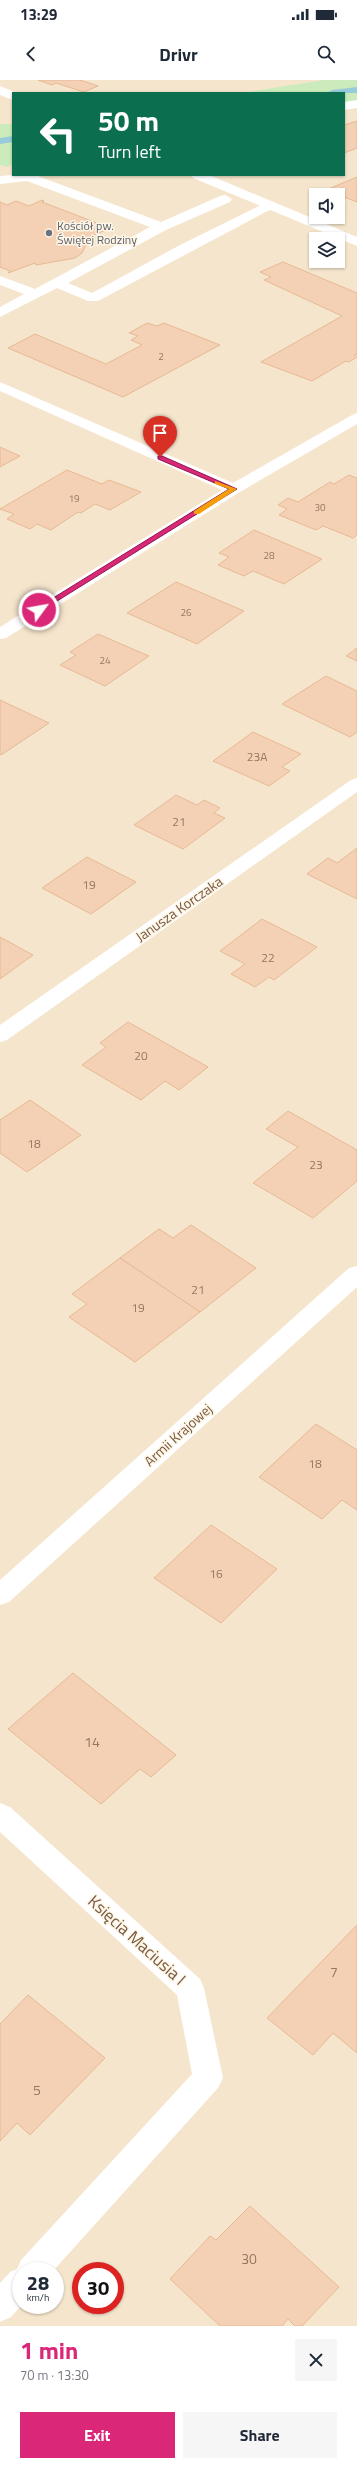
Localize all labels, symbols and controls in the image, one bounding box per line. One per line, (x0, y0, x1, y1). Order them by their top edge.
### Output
text: 13:29 (20, 3, 57, 26)
text: Drivr (159, 41, 198, 68)
icon: back (20, 43, 42, 65)
icon: search (315, 43, 337, 65)
text: 50 m (98, 99, 159, 142)
icon: left (32, 108, 84, 160)
text: Turn left (98, 138, 161, 165)
map controls (309, 188, 345, 268)
button: sound (309, 188, 345, 224)
place label: Kościół pw. Świętej Rodziny (57, 216, 137, 249)
marker: Kościół pw. Świętej Rodziny (44, 228, 54, 238)
button: layers (309, 232, 345, 268)
house number: 2 (158, 349, 164, 364)
pin (143, 416, 177, 457)
icon: arrive (149, 422, 171, 444)
house number: 19 (68, 491, 80, 506)
house number: 30 (314, 500, 326, 515)
house number: 28 (263, 548, 275, 563)
position arrow (18, 589, 60, 631)
house number: 26 (180, 605, 192, 620)
house number: 24 (99, 653, 111, 668)
house number: 23A (247, 747, 267, 766)
house number: 21 (172, 812, 186, 831)
street label: Janusza Korczaka (131, 871, 227, 946)
house number: 19 (82, 875, 96, 894)
house number: 22 (261, 948, 275, 967)
house number: 20 (134, 1046, 148, 1065)
house number: 18 (27, 1134, 41, 1153)
house number: 23 (309, 1155, 323, 1174)
house number: 21 (191, 1280, 205, 1299)
house number: 19 (131, 1298, 145, 1317)
street label: Armii Krajowej (139, 1398, 216, 1471)
house number: 18 (308, 1454, 322, 1473)
house number: 16 (209, 1564, 223, 1583)
house number: 14 (84, 1731, 100, 1752)
street label: Księcia Maciusia I (82, 1889, 192, 1991)
house number: 7 (330, 1961, 338, 1982)
house number: 5 (33, 2079, 41, 2100)
house number: 30 (241, 2248, 257, 2269)
speed limit sign: 30 (72, 2262, 124, 2314)
text: 28 (27, 2267, 49, 2298)
text: km/h (27, 2290, 49, 2305)
text: 1 min (20, 2332, 78, 2368)
button: close (295, 2339, 337, 2381)
text: 70 m · 13:30 (20, 2365, 89, 2385)
button: Exit (20, 2412, 175, 2458)
button: Share (183, 2412, 337, 2458)

